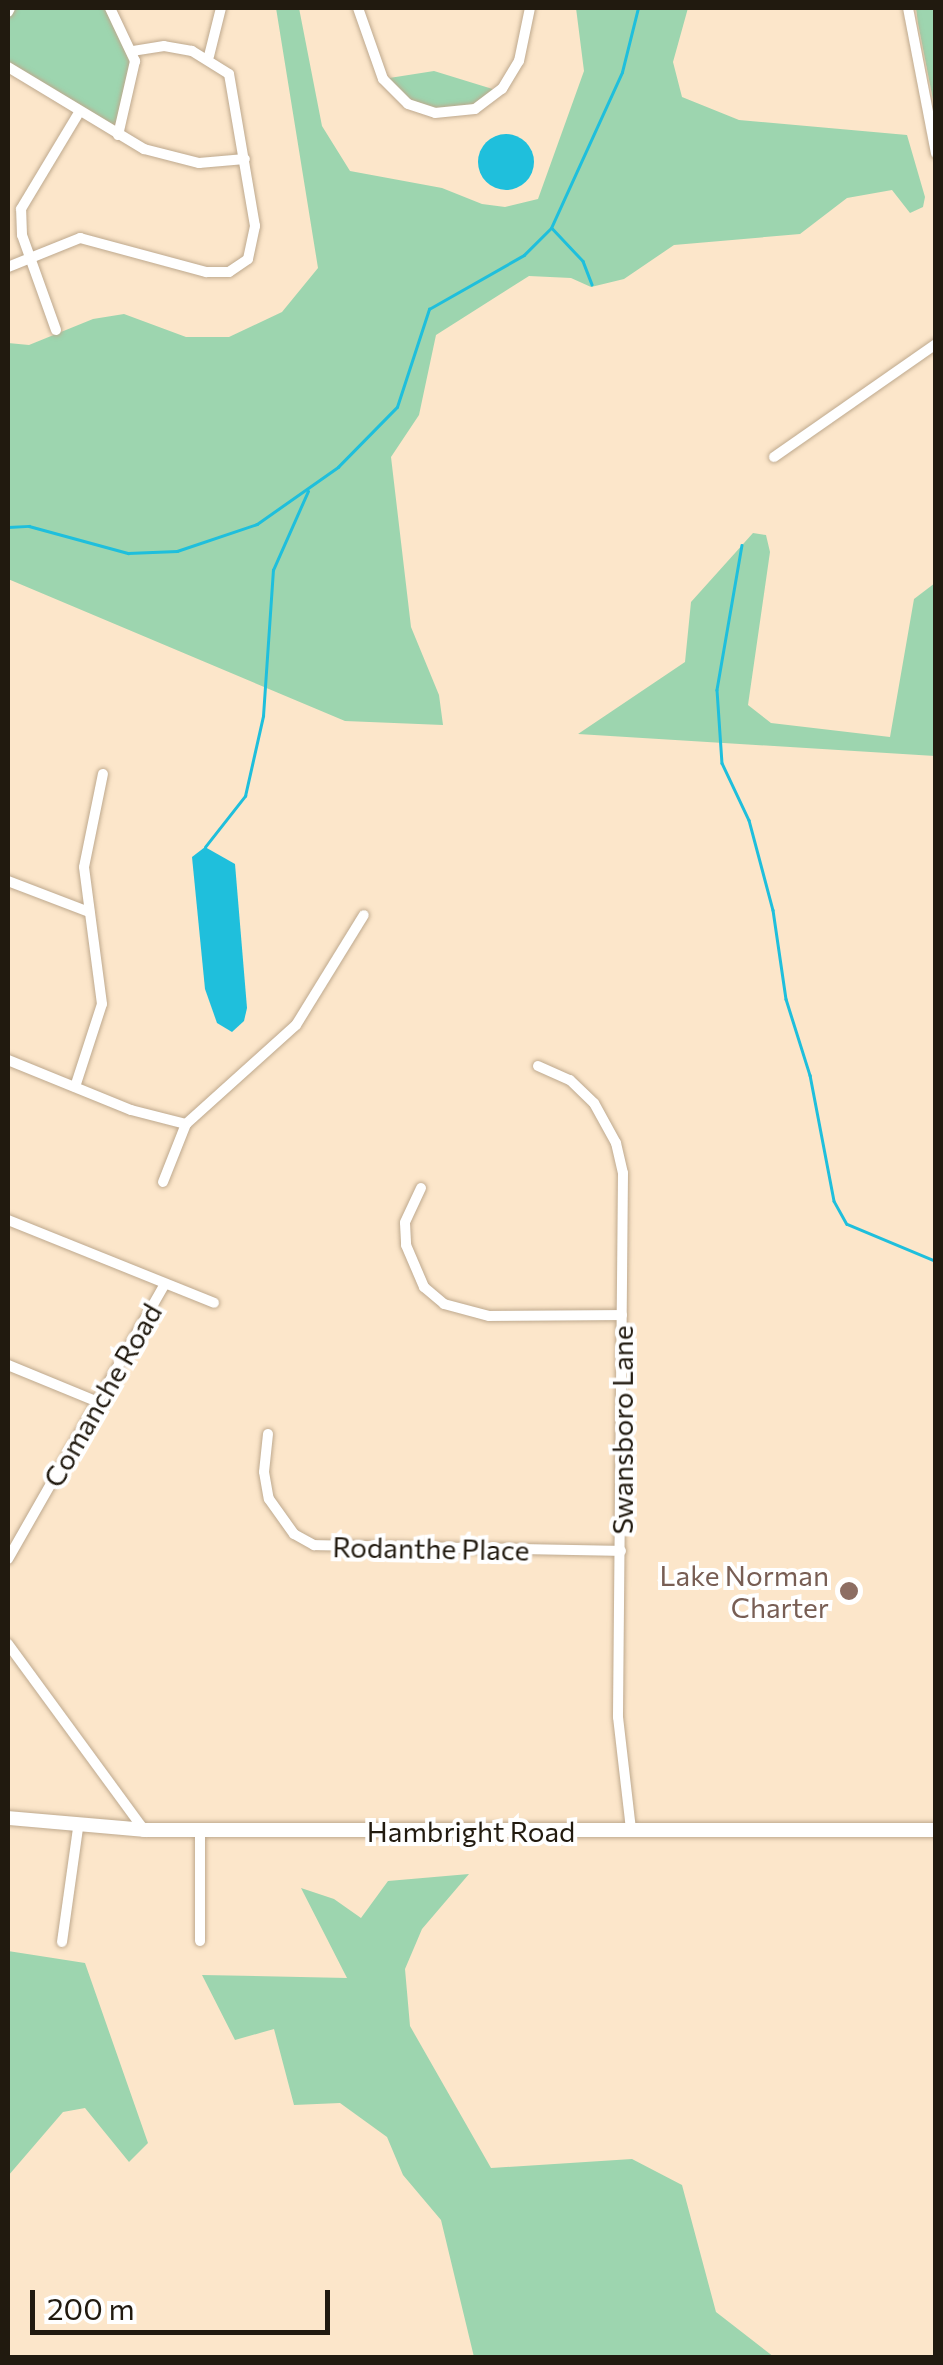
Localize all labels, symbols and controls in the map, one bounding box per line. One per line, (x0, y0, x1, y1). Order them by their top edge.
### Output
street label: Comanche Road (36, 1297, 168, 1493)
street label: Swansboro Lane (605, 1326, 639, 1534)
street label: Rodanthe Place (332, 1529, 530, 1567)
place label: Lake Norman Charter (660, 1558, 829, 1624)
marker: Lake Norman Charter (838, 1580, 860, 1602)
street label: Hambright Road (367, 1814, 575, 1848)
scale bar (35, 2270, 335, 2332)
text: 200 m (47, 2289, 135, 2326)

